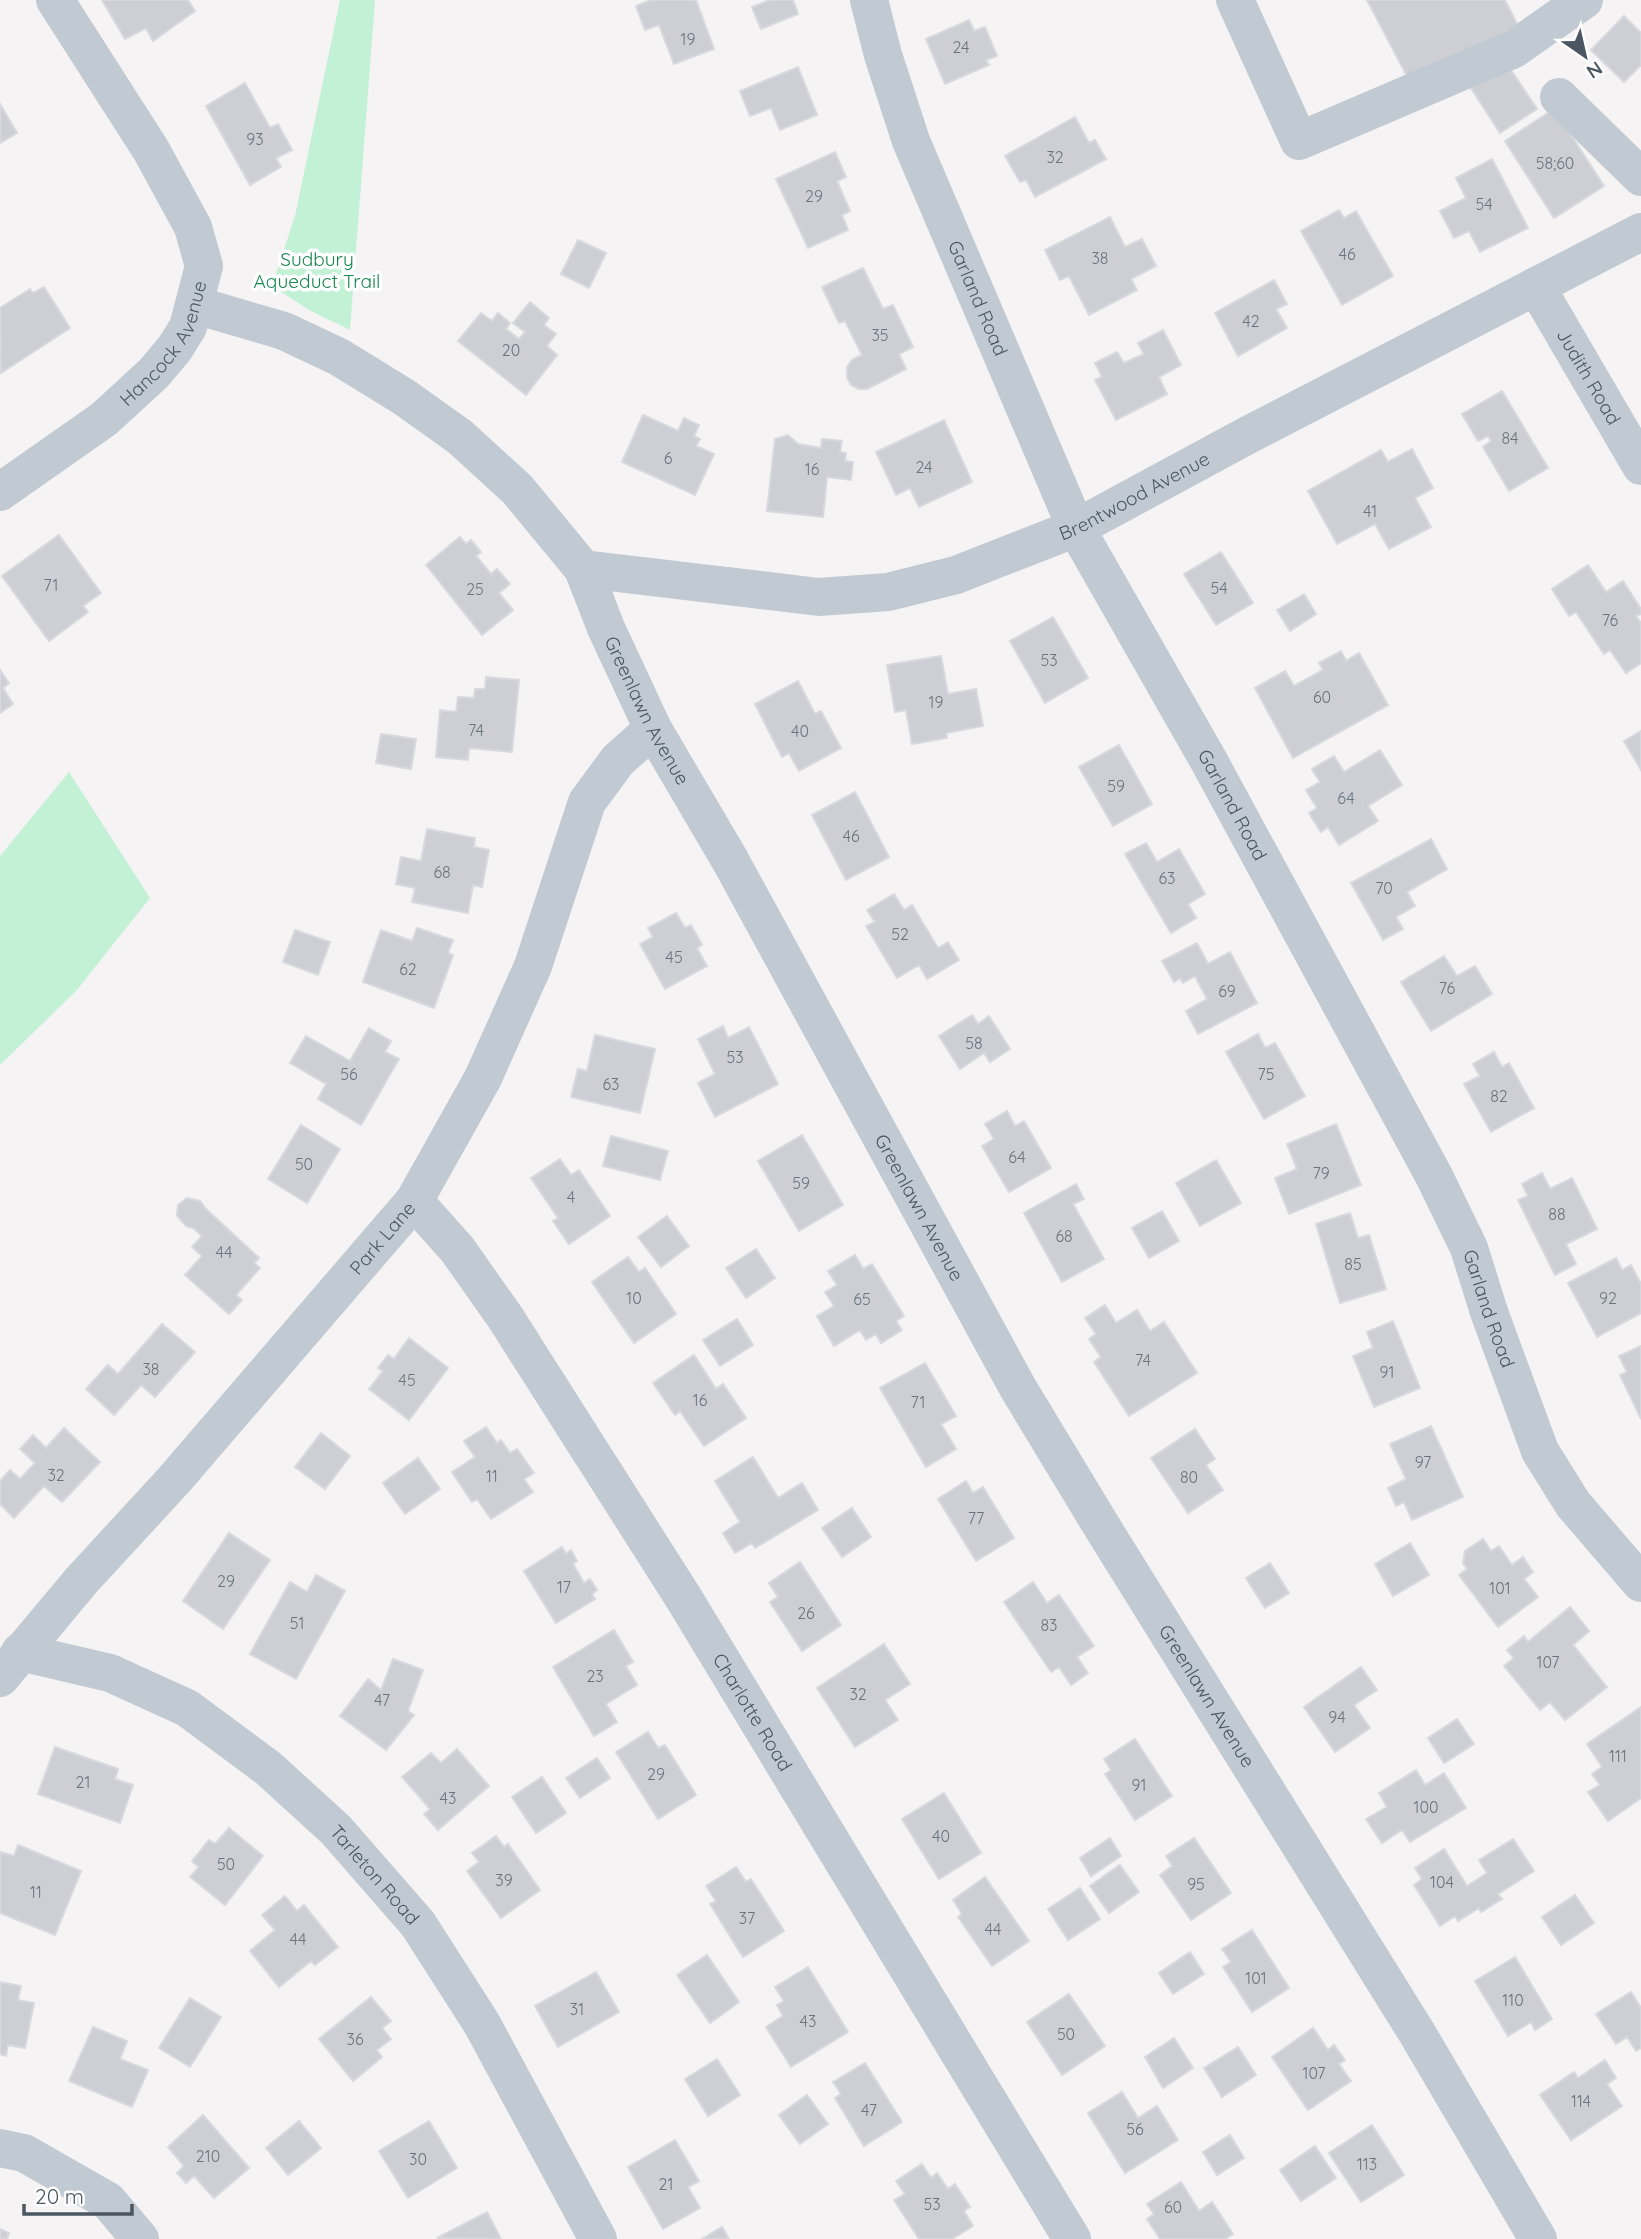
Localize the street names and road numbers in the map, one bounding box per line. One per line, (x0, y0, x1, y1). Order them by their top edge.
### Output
street label: Garland Road (943, 237, 1013, 359)
street label: Hancock Avenue (114, 278, 212, 411)
street label: Judith Road (1552, 324, 1626, 429)
street label: Brentwood Avenue (1055, 446, 1213, 546)
street label: Greenlawn Avenue (599, 632, 695, 789)
street label: Garland Road (1193, 745, 1273, 865)
street label: Greenlawn Avenue (870, 1130, 969, 1285)
street label: Park Lane (344, 1196, 420, 1279)
street label: Garland Road (1458, 1246, 1520, 1371)
street label: Greenlawn Avenue (1154, 1620, 1261, 1772)
street label: Charlotte Road (708, 1649, 798, 1775)
street label: Tarleton Road (325, 1820, 425, 1929)

